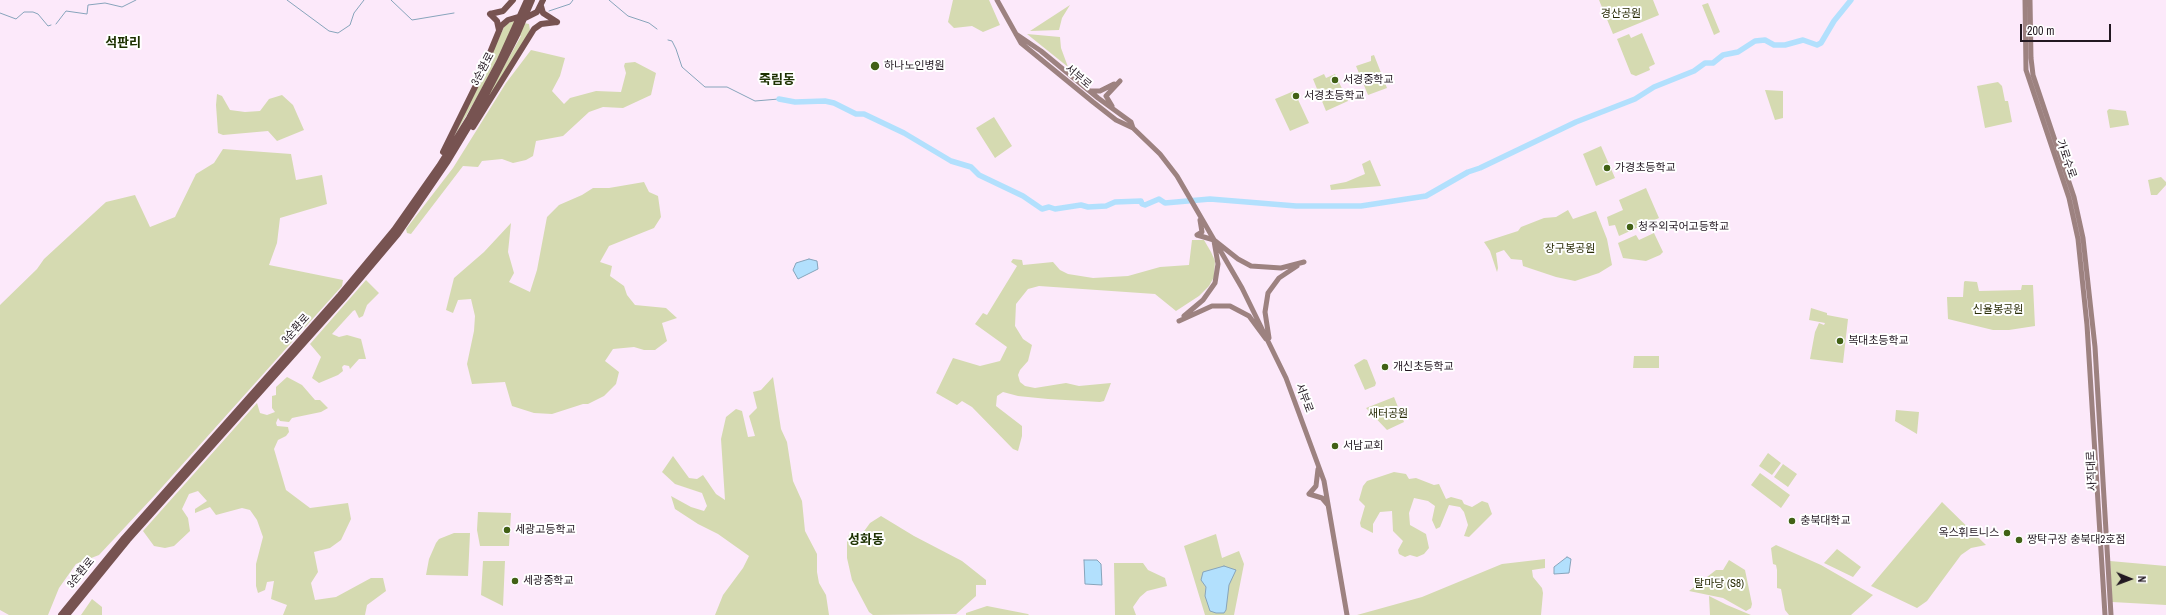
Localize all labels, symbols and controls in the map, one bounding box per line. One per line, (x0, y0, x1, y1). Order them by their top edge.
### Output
park label: 경산공원 (1601, 7, 1641, 21)
scale bar (2022, 16, 2113, 42)
text: 200 m (2027, 23, 2054, 39)
district label: 석판리 (105, 36, 141, 52)
street label: 3순환로 (469, 50, 497, 88)
place label: 하나노인병원 (884, 59, 945, 73)
marker: 하나노인병원 (869, 60, 881, 72)
street label: 서부로 (1062, 62, 1094, 92)
district label: 죽림동 (759, 73, 795, 89)
place label: 서경중학교 (1343, 73, 1394, 87)
marker: 서경중학교 (1330, 75, 1340, 85)
place label: 서경초등학교 (1304, 89, 1365, 103)
marker: 서경초등학교 (1291, 91, 1301, 101)
street label: 가로수로 (2053, 138, 2079, 180)
place label: 가경초등학교 (1615, 161, 1676, 175)
marker: 가경초등학교 (1602, 163, 1612, 173)
place label: 청주외국어고등학교 (1638, 220, 1729, 234)
marker: 청주외국어고등학교 (1625, 222, 1635, 232)
park label: 장구봉공원 (1545, 242, 1595, 256)
park label: 신율봉공원 (1973, 303, 2023, 317)
street label: 3순환로 (279, 311, 313, 347)
place label: 복대초등학교 (1848, 334, 1909, 348)
marker: 복대초등학교 (1835, 336, 1845, 346)
place label: 개신초등학교 (1393, 360, 1454, 374)
marker: 개신초등학교 (1380, 362, 1390, 372)
street label: 서부로 (1292, 381, 1316, 415)
park label: 새터공원 (1368, 407, 1408, 421)
place label: 서남교회 (1343, 439, 1383, 453)
marker: 서남교회 (1330, 441, 1340, 451)
street label: 사직대로 (2084, 450, 2100, 492)
place label: 충북대학교 (1800, 514, 1851, 528)
marker: 충북대학교 (1787, 516, 1797, 526)
place label: 세광고등학교 (515, 523, 576, 537)
marker: 세광고등학교 (502, 525, 512, 535)
place label: 옥스휘트니스 (1938, 526, 1999, 540)
marker: 옥스휘트니스 (2002, 528, 2012, 538)
district label: 성화동 (848, 533, 884, 549)
place label: 짱탁구장 충북대2호점 (2027, 533, 2126, 547)
marker: 짱탁구장 충북대2호점 (2014, 535, 2024, 545)
street label: 3순환로 (65, 555, 97, 591)
north arrow (2110, 559, 2150, 599)
place label: 세광중학교 (523, 574, 574, 588)
marker: 세광중학교 (510, 576, 520, 586)
text: N (2135, 576, 2149, 583)
park label: 탈마당 (S8) (1694, 577, 1744, 591)

